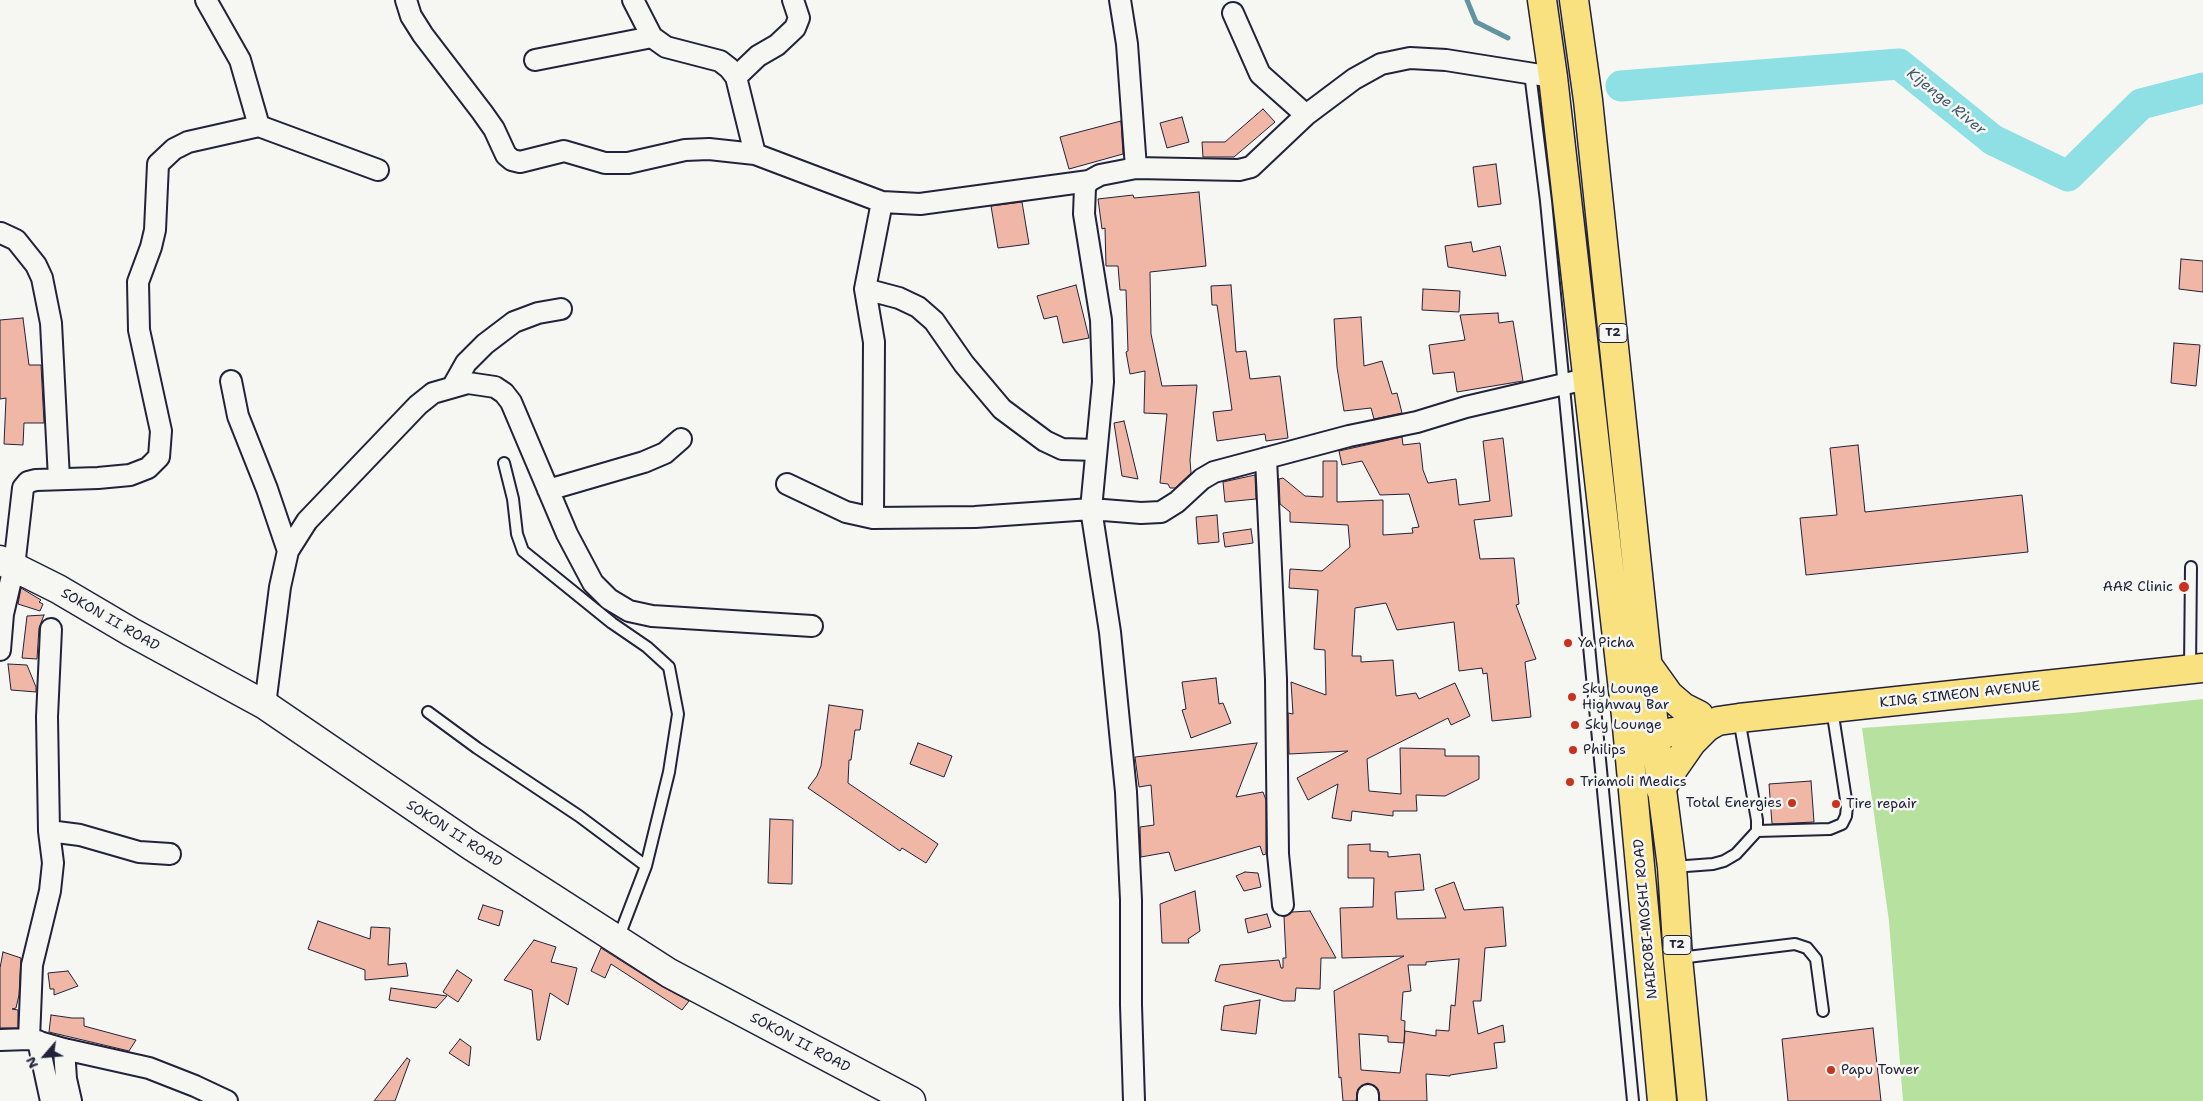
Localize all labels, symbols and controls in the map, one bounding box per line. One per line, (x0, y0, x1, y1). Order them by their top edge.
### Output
water label: Kijenge River (1903, 65, 1989, 139)
road number: T2 (1599, 323, 1627, 342)
place label: AAR Clinic (2103, 579, 2173, 595)
marker: AAR Clinic (2177, 580, 2191, 594)
street label: SOKON II ROAD (58, 585, 162, 655)
place label: Ya Picha (1578, 635, 1634, 651)
marker: Ya Picha (1562, 637, 1574, 649)
street label: KING SIMEON AVENUE (1879, 678, 2041, 712)
place label: Sky Lounge Highway Bar (1582, 681, 1669, 714)
marker: Sky Lounge Highway Bar (1566, 691, 1578, 703)
place label: Sky Lounge (1585, 717, 1662, 733)
marker: Sky Lounge (1569, 719, 1581, 731)
place label: Philips (1583, 742, 1626, 758)
marker: Philips (1567, 744, 1579, 756)
place label: Triamoli Medics (1580, 774, 1687, 790)
marker: Triamoli Medics (1564, 776, 1576, 788)
place label: Total Energies (1686, 795, 1782, 811)
place label: Tire repair (1846, 796, 1917, 812)
street label: SOKON II ROAD (403, 797, 505, 871)
marker: Total Energies (1786, 797, 1798, 809)
marker: Tire repair (1830, 798, 1842, 810)
street label: NAIROBI-MOSHI ROAD (1631, 838, 1661, 1000)
road number: T2 (1663, 936, 1691, 954)
street label: SOKON II ROAD (747, 1010, 853, 1076)
north arrow (20, 1031, 70, 1081)
text: N (21, 1054, 42, 1072)
place label: Papu Tower (1841, 1062, 1919, 1078)
marker: Papu Tower (1825, 1064, 1837, 1076)

